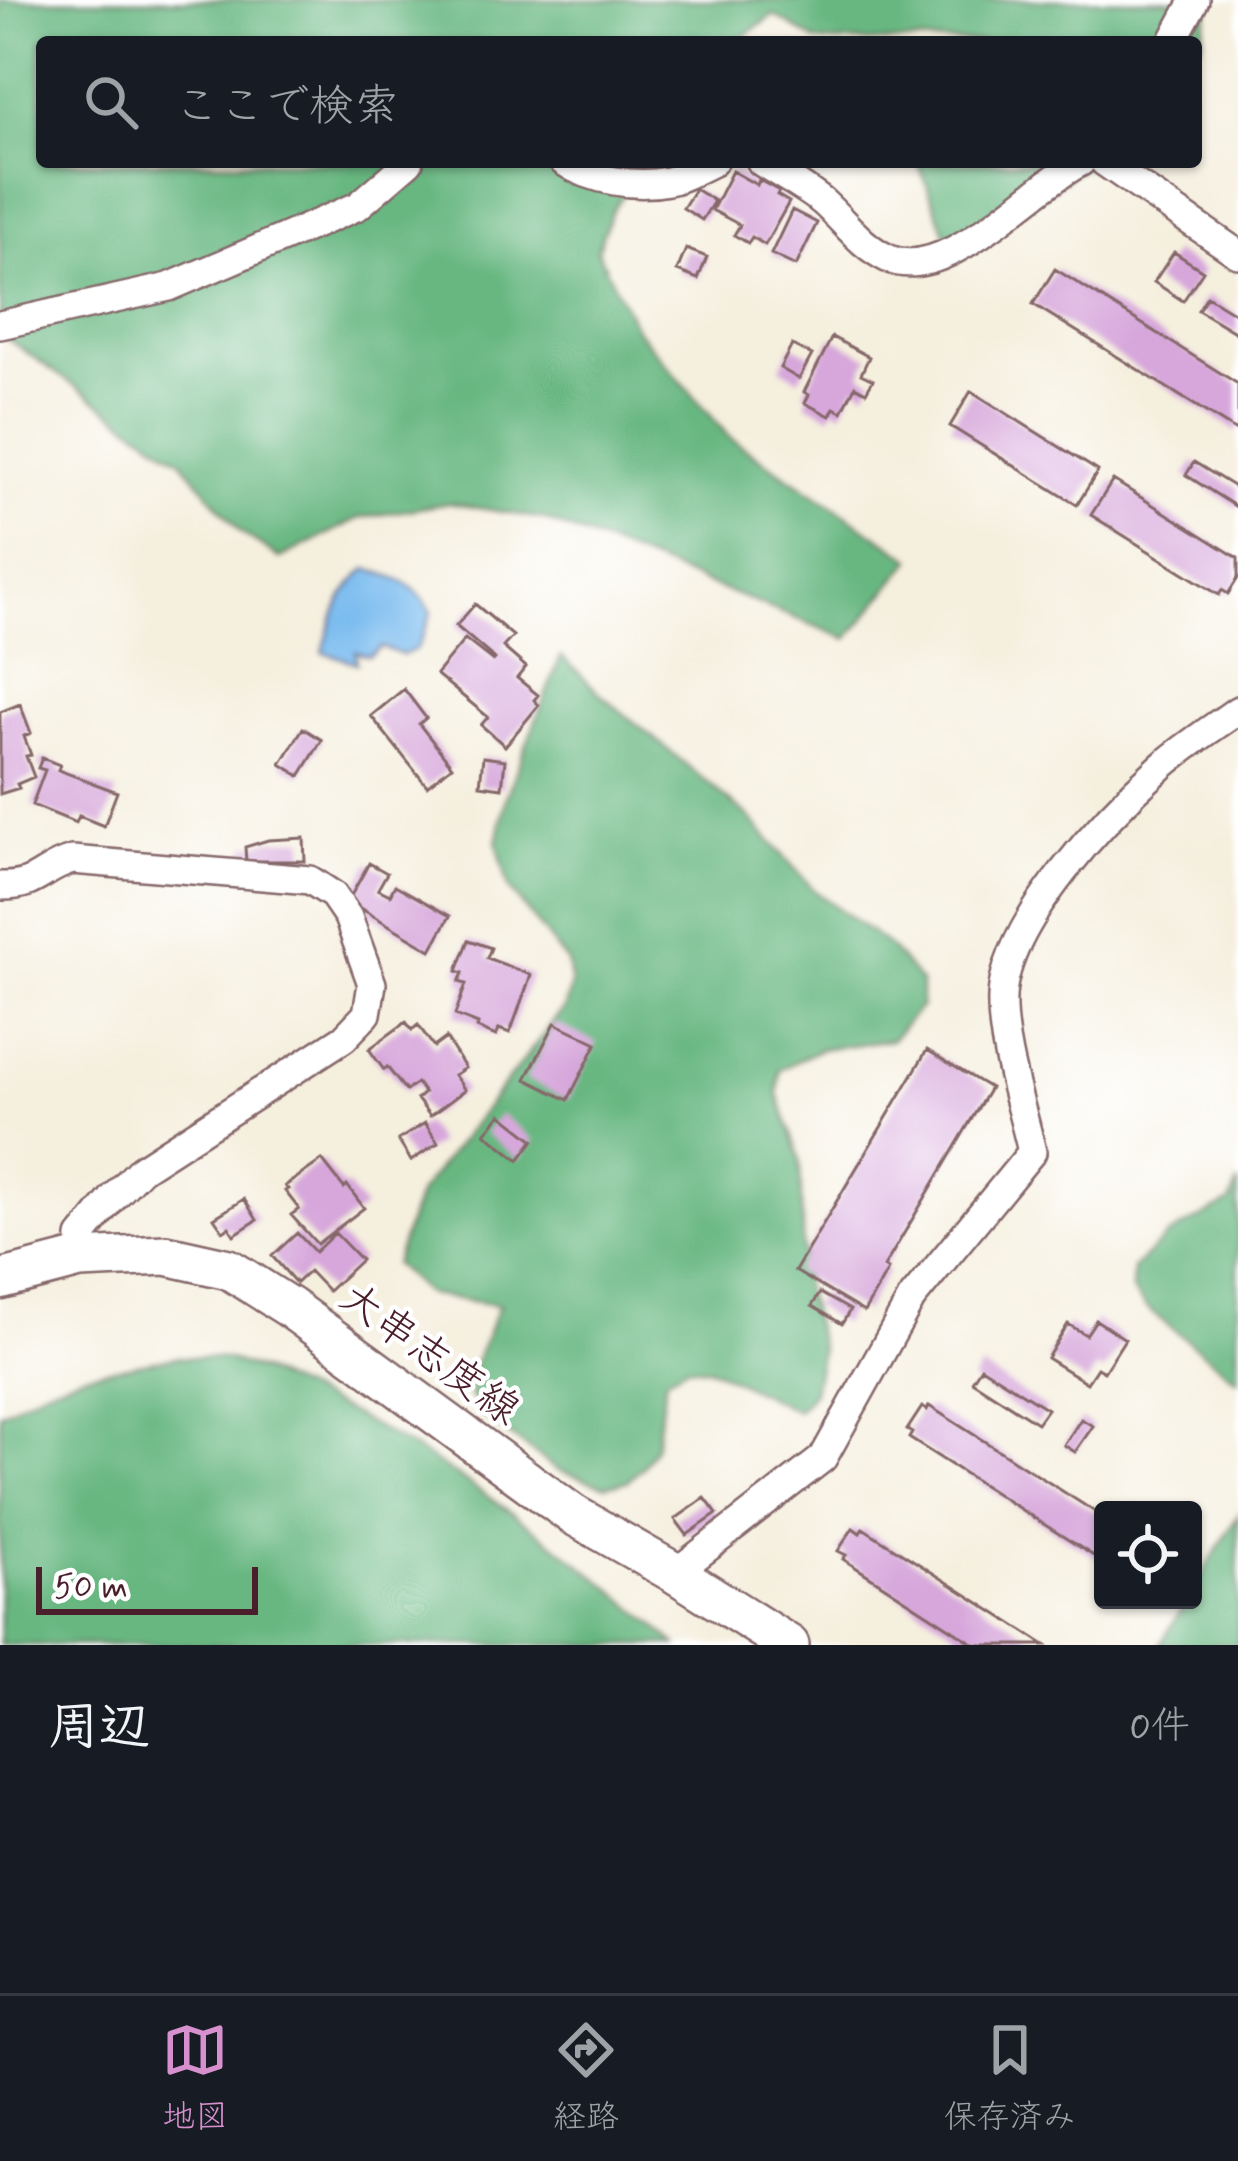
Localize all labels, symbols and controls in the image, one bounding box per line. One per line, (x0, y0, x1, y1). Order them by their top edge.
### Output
search box (36, 36, 1202, 168)
icon: search (78, 69, 144, 135)
text: ここで検索 (174, 78, 399, 137)
street label: 大串志度線 (328, 1271, 530, 1439)
map controls (1094, 1501, 1202, 1609)
button: locate (1094, 1501, 1202, 1609)
scale bar (36, 1561, 258, 1614)
text: 50 m (54, 1566, 128, 1610)
text: 周辺 (48, 1696, 150, 1762)
text: 0件 (1129, 1702, 1190, 1753)
tab: 地図 (162, 2017, 228, 2140)
tab: 経路 (553, 2017, 619, 2140)
tab: 保存済み (944, 2017, 1076, 2140)

